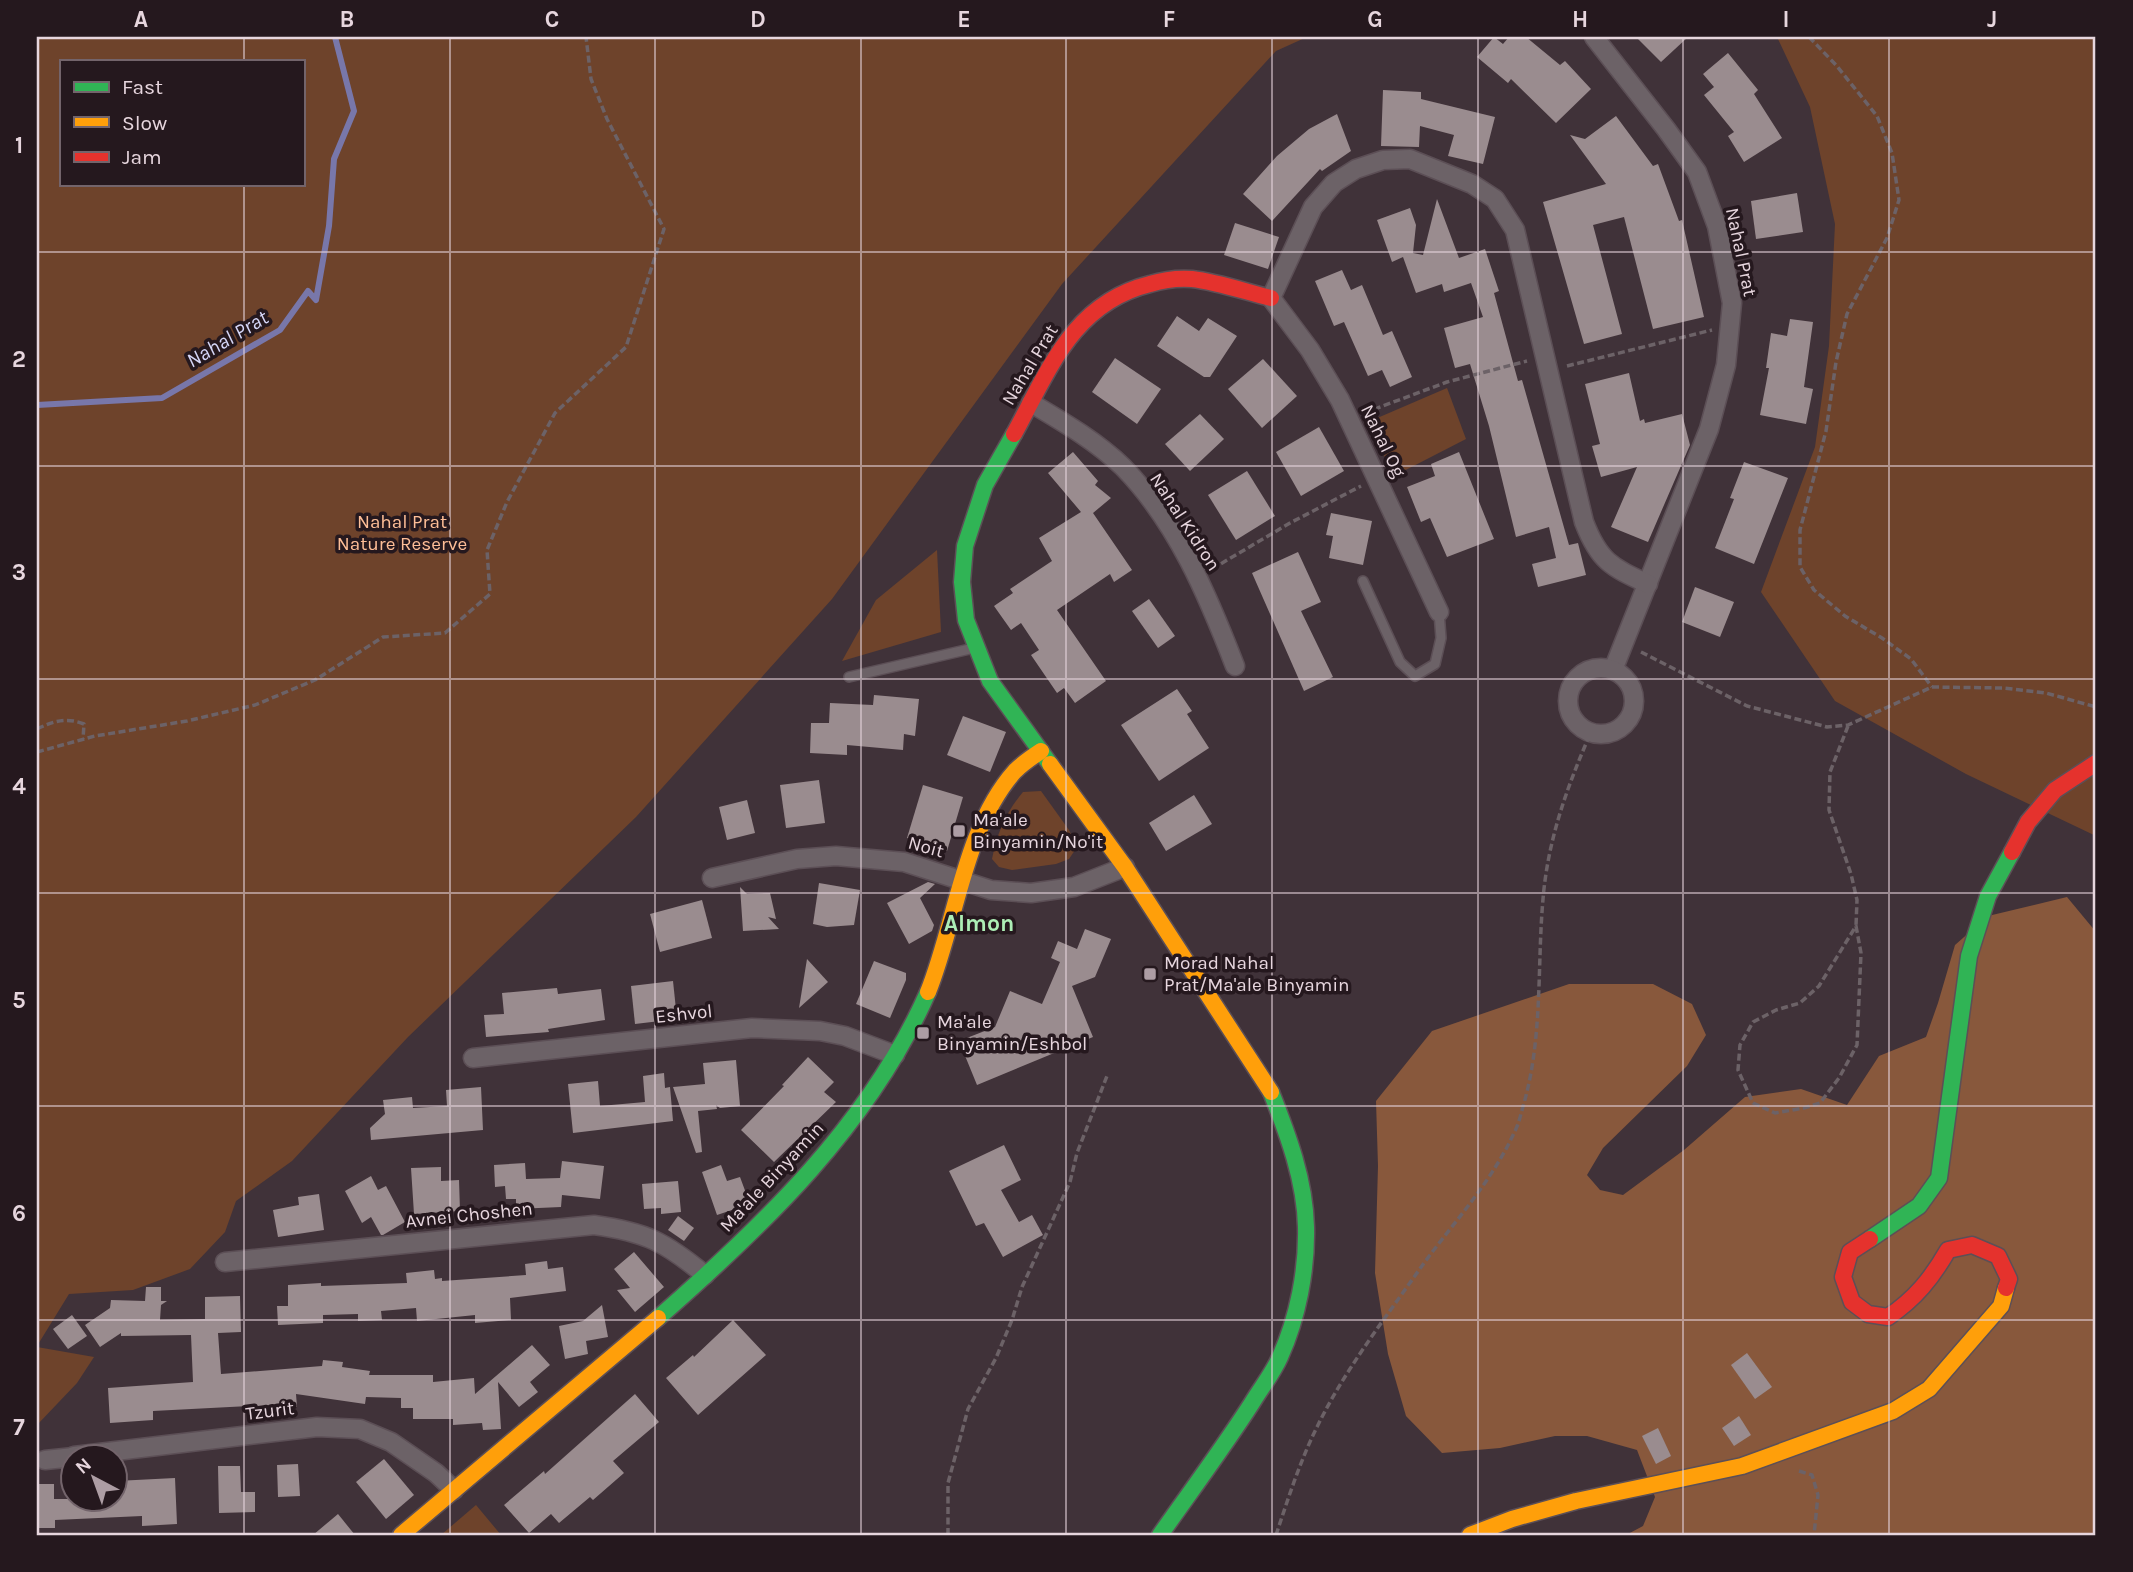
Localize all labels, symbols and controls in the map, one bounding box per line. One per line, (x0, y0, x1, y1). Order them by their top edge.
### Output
text: A (134, 6, 148, 33)
text: B (340, 6, 354, 33)
text: C (545, 6, 559, 33)
text: D (750, 6, 766, 33)
text: E (957, 6, 971, 33)
text: F (1163, 6, 1175, 33)
text: G (1367, 6, 1383, 33)
text: H (1572, 6, 1588, 33)
text: I (1782, 6, 1790, 33)
text: J (1987, 6, 1997, 33)
legend (60, 60, 304, 186)
text: Fast (122, 75, 163, 99)
text: Slow (122, 111, 167, 135)
text: 1 (15, 132, 23, 159)
text: Jam (122, 145, 162, 169)
street label: Nahal Prat (1721, 206, 1761, 298)
water label: Nahal Prat (182, 305, 273, 373)
street label: Nahal Prat (997, 321, 1063, 409)
text: 2 (12, 346, 26, 373)
street label: Nahal Og (1356, 401, 1410, 481)
street label: Nahal Kidron (1145, 469, 1225, 575)
park label: Nahal Prat Nature Reserve (337, 511, 467, 555)
text: 3 (12, 559, 26, 586)
text: 4 (12, 773, 26, 800)
place label: Ma'ale Binyamin/No'it (973, 809, 1103, 853)
marker: Ma'ale Binyamin/No'it (951, 823, 967, 839)
street label: Noit (906, 832, 946, 862)
district label: Almon (944, 910, 1014, 937)
place label: Morad Nahal Prat/Ma'ale Binyamin (1164, 952, 1350, 996)
marker: Morad Nahal Prat/Ma'ale Binyamin (1142, 966, 1158, 982)
text: 5 (12, 987, 26, 1014)
street label: Eshvol (654, 1000, 714, 1028)
place label: Ma'ale Binyamin/Eshbol (937, 1011, 1087, 1055)
marker: Ma'ale Binyamin/Eshbol (915, 1025, 931, 1041)
street label: Ma'ale Binyamin (715, 1117, 829, 1237)
street label: Avnei Choshen (404, 1197, 534, 1233)
text: 6 (12, 1200, 26, 1227)
street label: Tzurit (244, 1397, 296, 1425)
text: 7 (13, 1414, 25, 1441)
north arrow (60, 1442, 130, 1512)
text: N (71, 1453, 96, 1479)

